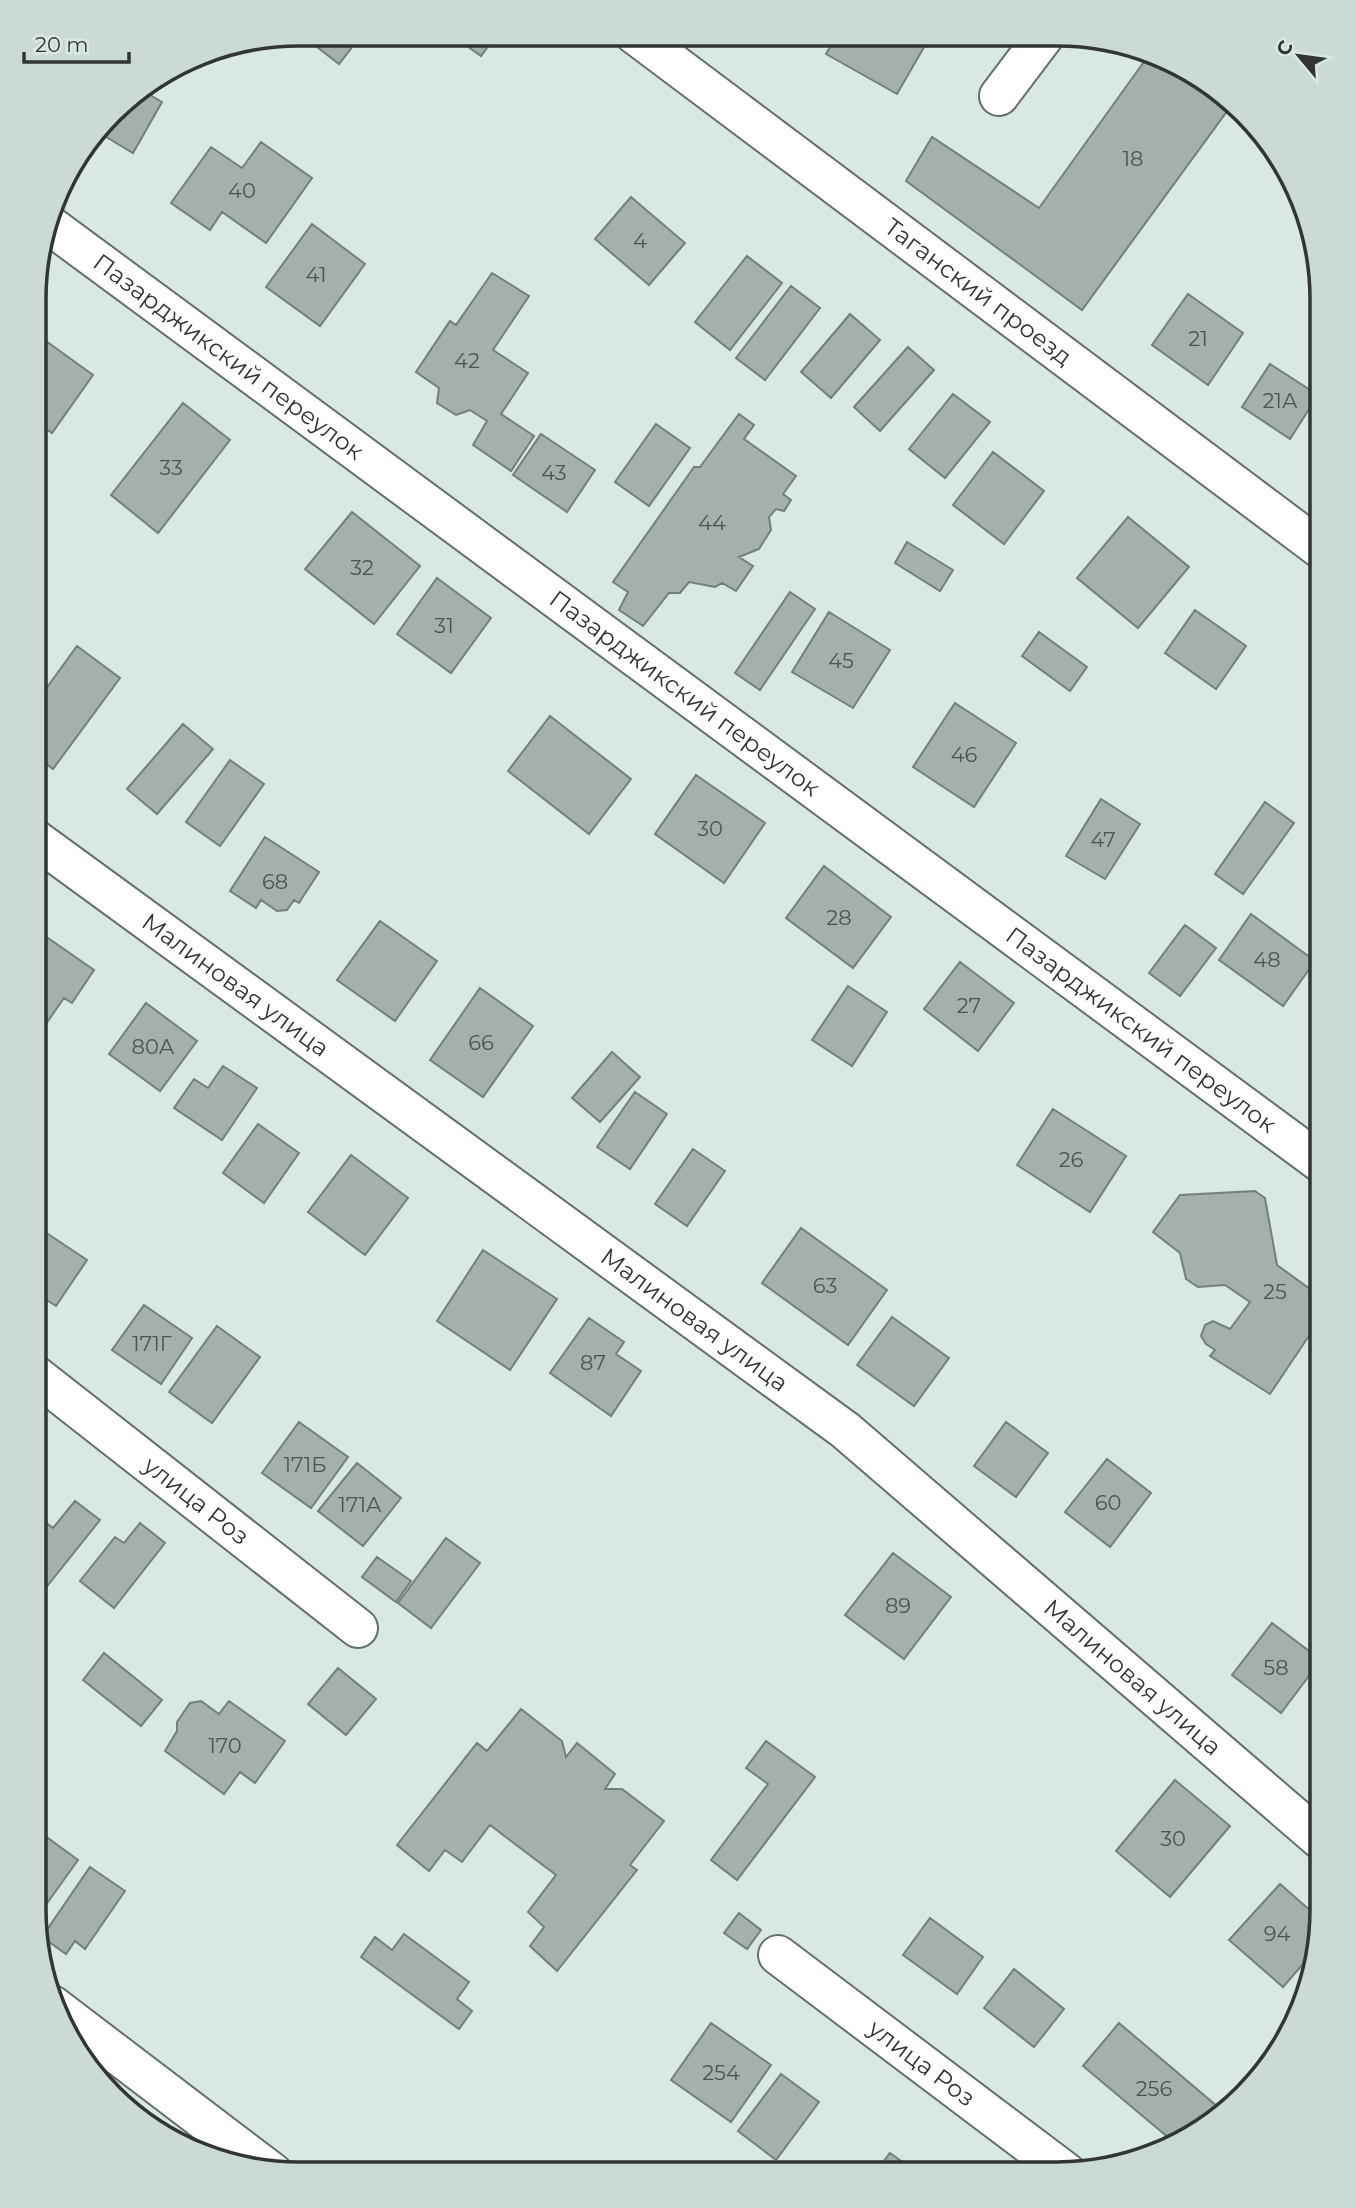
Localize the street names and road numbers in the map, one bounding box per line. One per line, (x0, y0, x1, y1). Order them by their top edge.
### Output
street label: Таганский проезд (879, 212, 1078, 371)
street label: Пазарджикский переулок (88, 247, 369, 466)
street label: Пазарджикский переулок (544, 584, 826, 802)
street label: Малиновая улица (136, 907, 335, 1063)
street label: Пазарджикский переулок (1000, 920, 1282, 1139)
street label: Малиновая улица (595, 1242, 794, 1397)
street label: улица Роз (137, 1450, 255, 1551)
street label: Малиновая улица (1038, 1593, 1227, 1761)
street label: улица Роз (862, 2013, 981, 2113)

